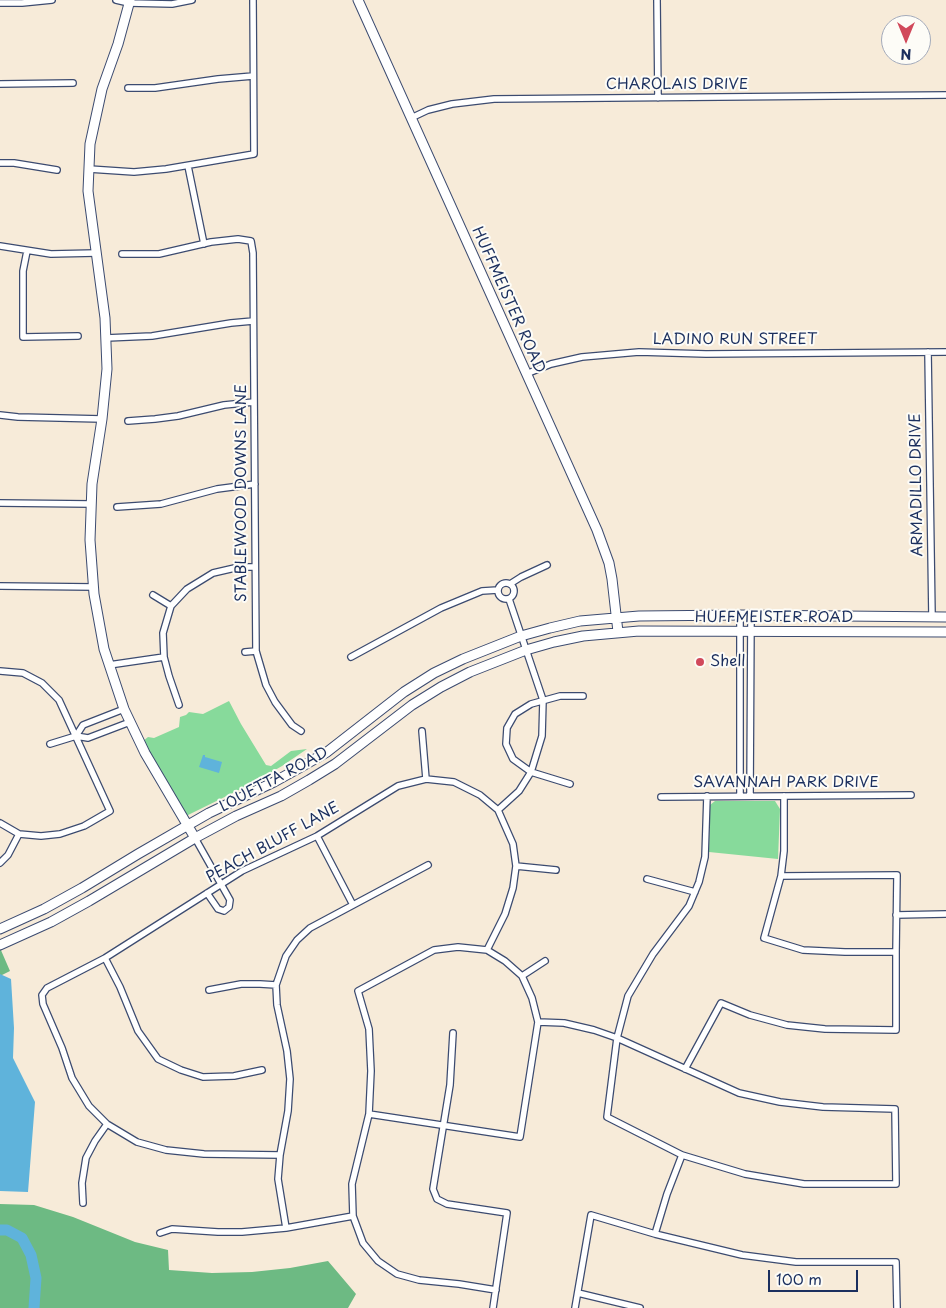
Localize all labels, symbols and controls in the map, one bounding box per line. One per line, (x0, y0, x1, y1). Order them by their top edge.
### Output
north arrow (881, 15, 931, 65)
text: N (900, 44, 912, 65)
street label: CHAROLAIS DRIVE (606, 76, 748, 94)
street label: HUFFMEISTER ROAD (467, 224, 549, 376)
street label: LADINO RUN STREET (653, 331, 817, 349)
street label: STABLEWOOD DOWNS LANE (233, 384, 251, 602)
street label: ARMADILLO DRIVE (907, 413, 927, 557)
street label: HUFFMEISTER ROAD (695, 609, 853, 627)
place label: Shell (710, 653, 745, 671)
marker: Shell (694, 656, 706, 668)
street label: LOUETTA ROAD (217, 744, 331, 816)
street label: SAVANNAH PARK DRIVE (693, 774, 879, 792)
street label: PEACH BLUFF LANE (203, 799, 343, 887)
scale bar (771, 1260, 861, 1292)
text: 100 m (776, 1267, 822, 1290)

